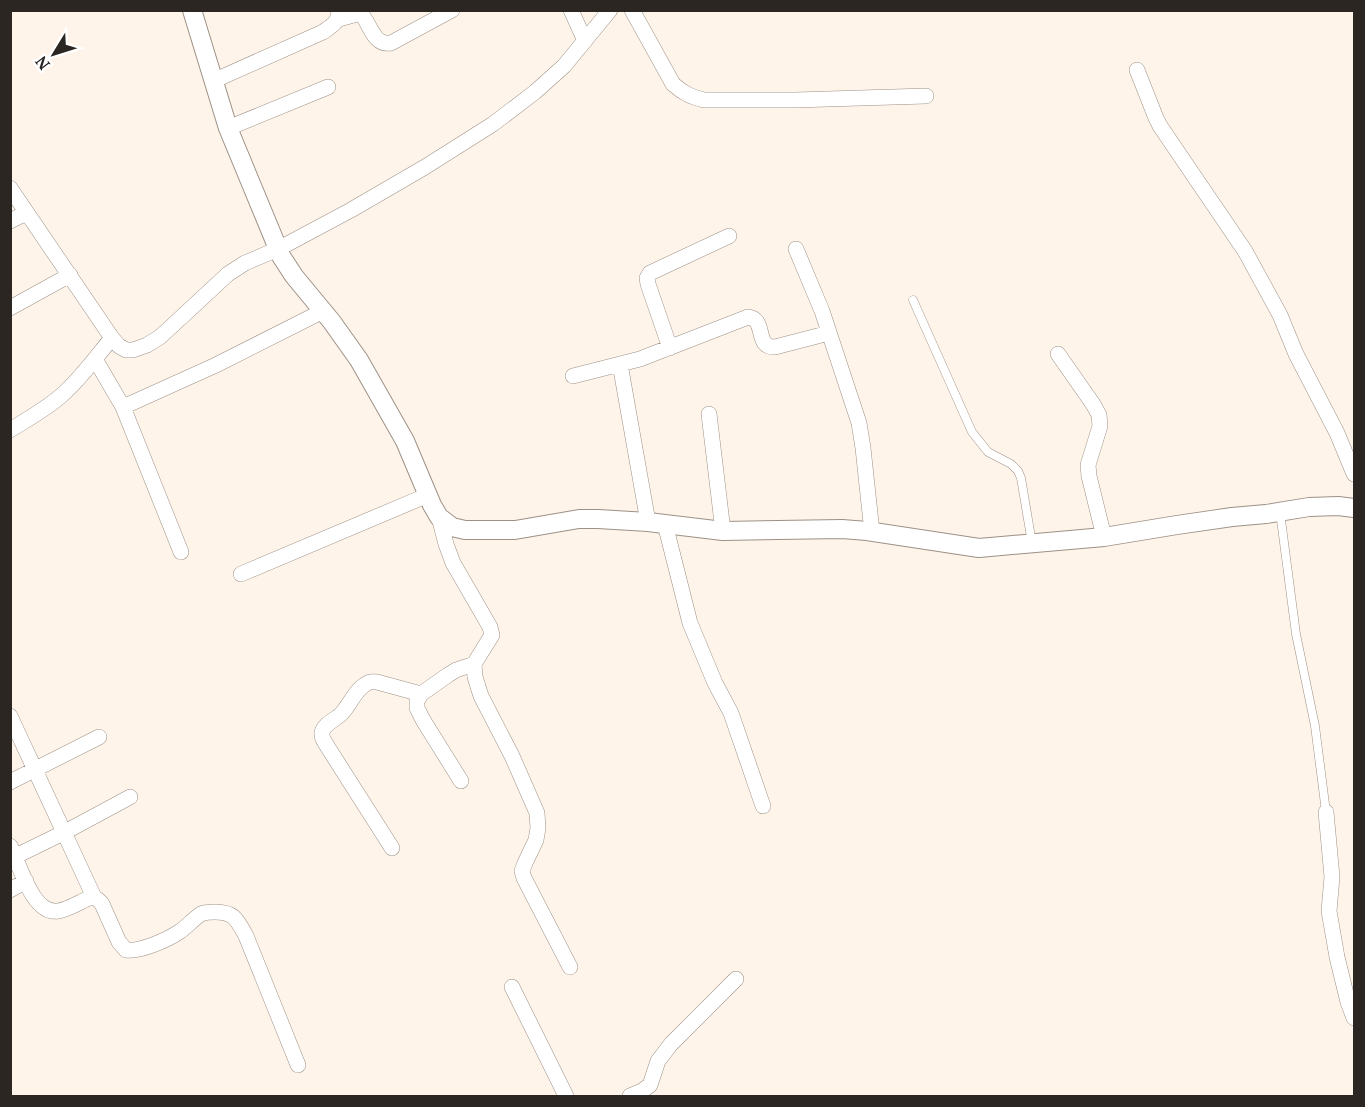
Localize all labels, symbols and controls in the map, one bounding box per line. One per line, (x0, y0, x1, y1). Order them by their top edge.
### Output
north arrow (24, 24, 84, 84)
text: N (30, 52, 55, 75)

